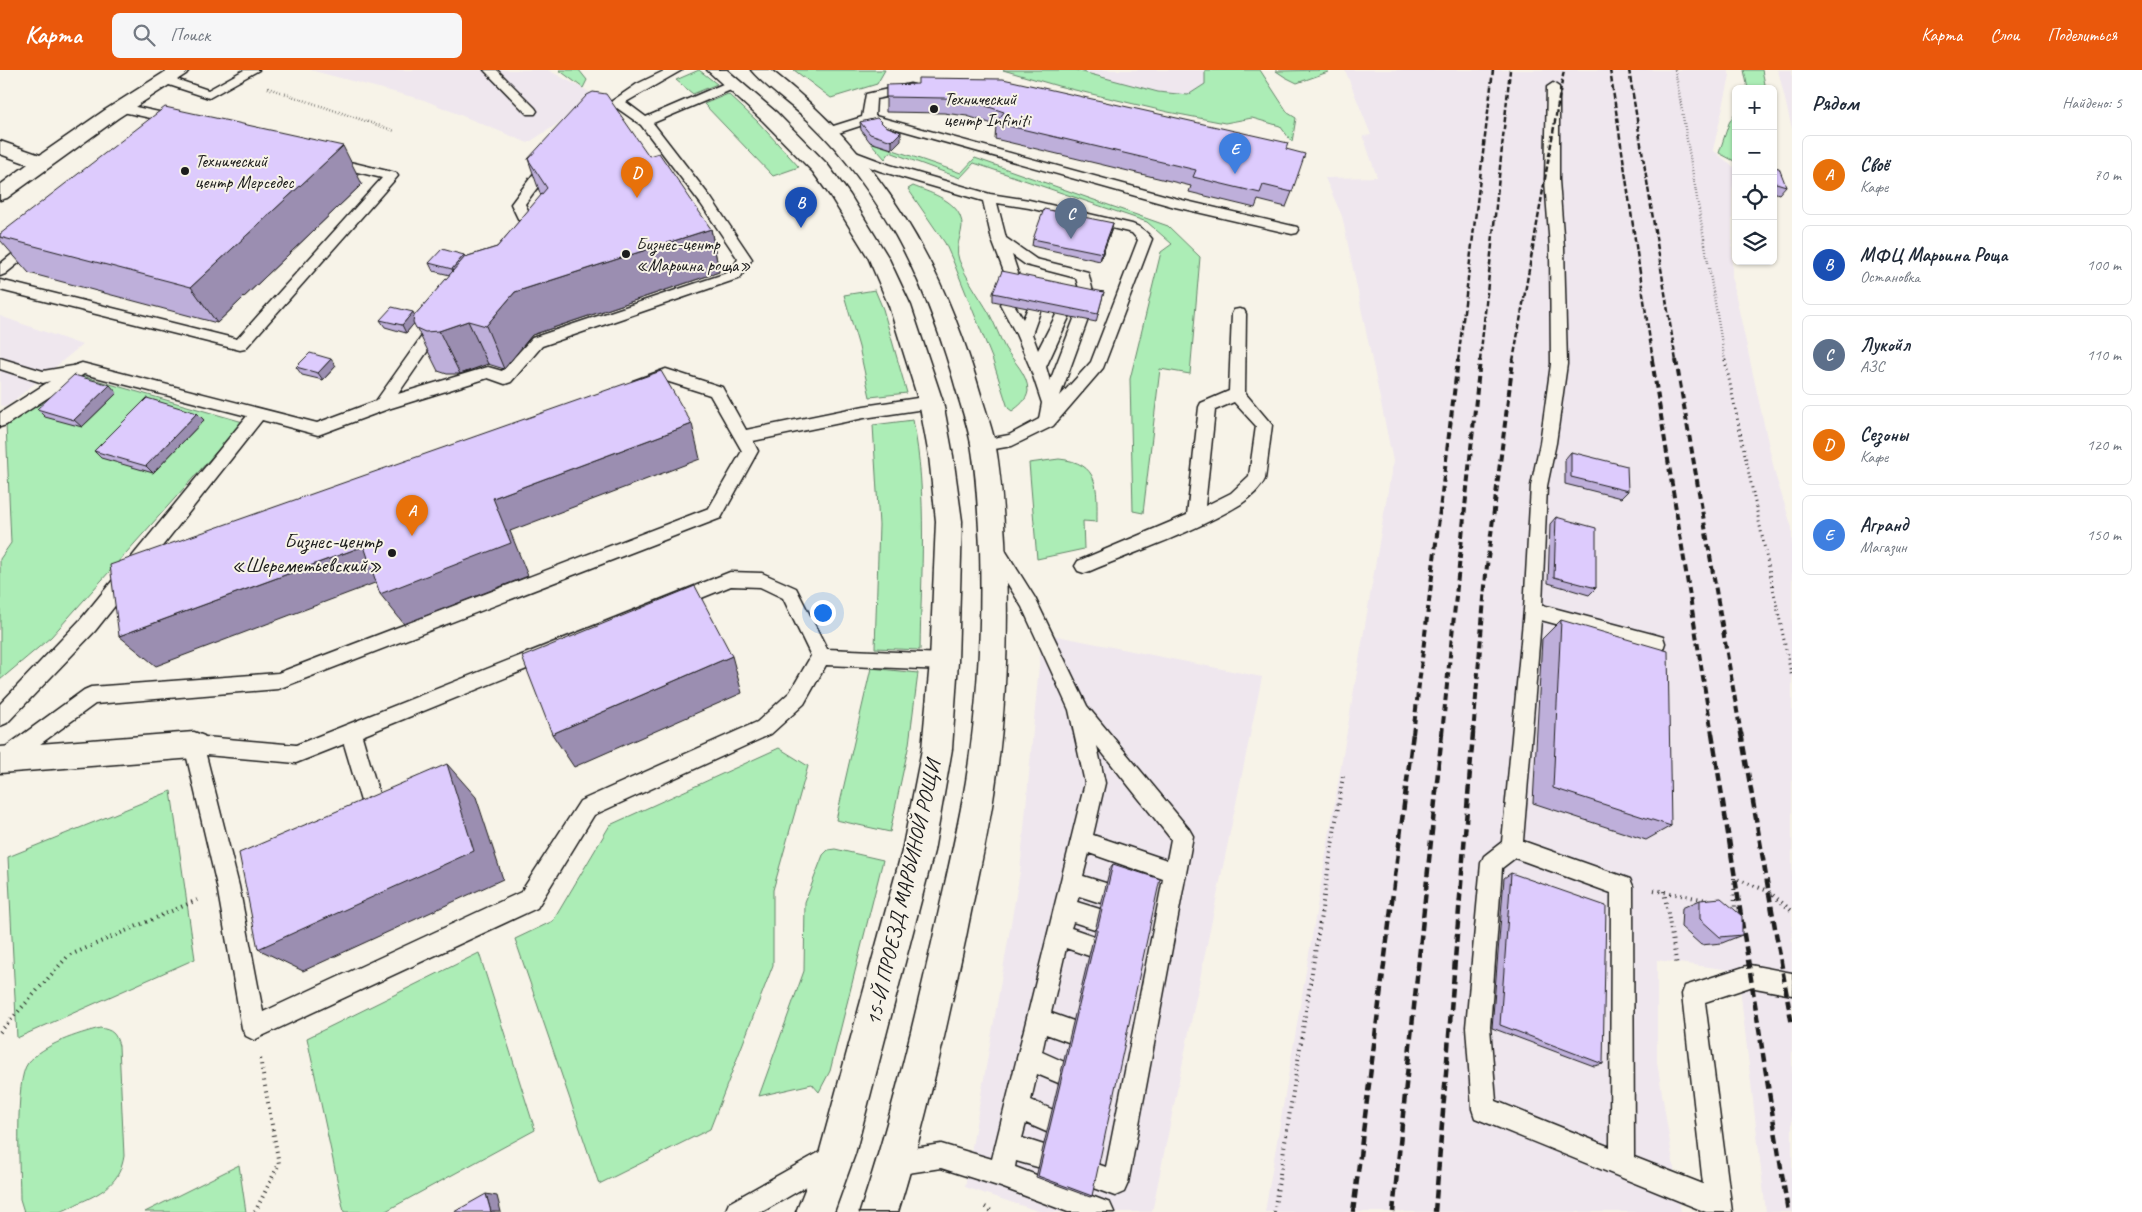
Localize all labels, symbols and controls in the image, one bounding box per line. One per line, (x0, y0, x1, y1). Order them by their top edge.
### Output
search box (112, 13, 462, 58)
text: Карта (25, 20, 82, 50)
icon: search (130, 21, 158, 49)
text: Поиск (170, 23, 210, 47)
text: Карта (1921, 24, 1962, 46)
text: Слои (1990, 24, 2019, 46)
text: Поделиться (2047, 24, 2117, 46)
map controls (1732, 85, 1777, 265)
button: + (1732, 85, 1777, 130)
place label: Технический центр Infiniti (944, 88, 1033, 131)
text: Рядом (1812, 90, 1859, 116)
text: Найдено: 5 (2062, 93, 2122, 113)
marker: Технический центр Infiniti (928, 103, 940, 115)
button: − (1732, 130, 1777, 175)
pin: E (1219, 133, 1251, 174)
place label: Технический центр Мерседес (195, 150, 294, 193)
text: Своё (1860, 153, 1889, 177)
pin: D (621, 157, 653, 198)
marker: Технический центр Мерседес (179, 165, 191, 177)
text: A (1825, 165, 1833, 185)
text: 70 m (2094, 165, 2121, 185)
button: locate (1732, 175, 1777, 220)
text: Кафе (1860, 177, 1888, 197)
pin: B (785, 187, 817, 228)
pin: C (1055, 198, 1087, 239)
button: layers (1732, 220, 1777, 265)
place label: Бизнес-центр «Марьина роща» (636, 233, 751, 276)
text: МФЦ Марьина Роща (1860, 243, 2008, 267)
marker: Бизнес-центр «Марьина роща» (620, 248, 632, 260)
text: B (1825, 255, 1833, 275)
text: 100 m (2087, 255, 2121, 275)
text: Остановка (1860, 267, 1920, 287)
text: Лукойл (1860, 333, 1910, 357)
text: C (1825, 345, 1833, 365)
text: 110 m (2087, 345, 2121, 365)
text: АЗС (1860, 357, 1884, 377)
text: Сезоны (1860, 423, 1908, 447)
text: D (1824, 435, 1834, 455)
text: 120 m (2087, 435, 2121, 455)
text: Кафе (1860, 447, 1888, 467)
pin: A (396, 495, 428, 536)
text: Агранд (1860, 513, 1908, 537)
text: E (1825, 525, 1833, 545)
text: 150 m (2087, 525, 2121, 545)
place label: Бизнес-центр «Шереметьевский» (231, 528, 383, 578)
text: Магазин (1860, 537, 1907, 557)
marker: Бизнес-центр «Шереметьевский» (386, 547, 398, 559)
your location (810, 600, 836, 626)
street label: 15-Й ПРОЕЗД МАРЬИНОЙ РОЩИ (860, 754, 947, 1028)

